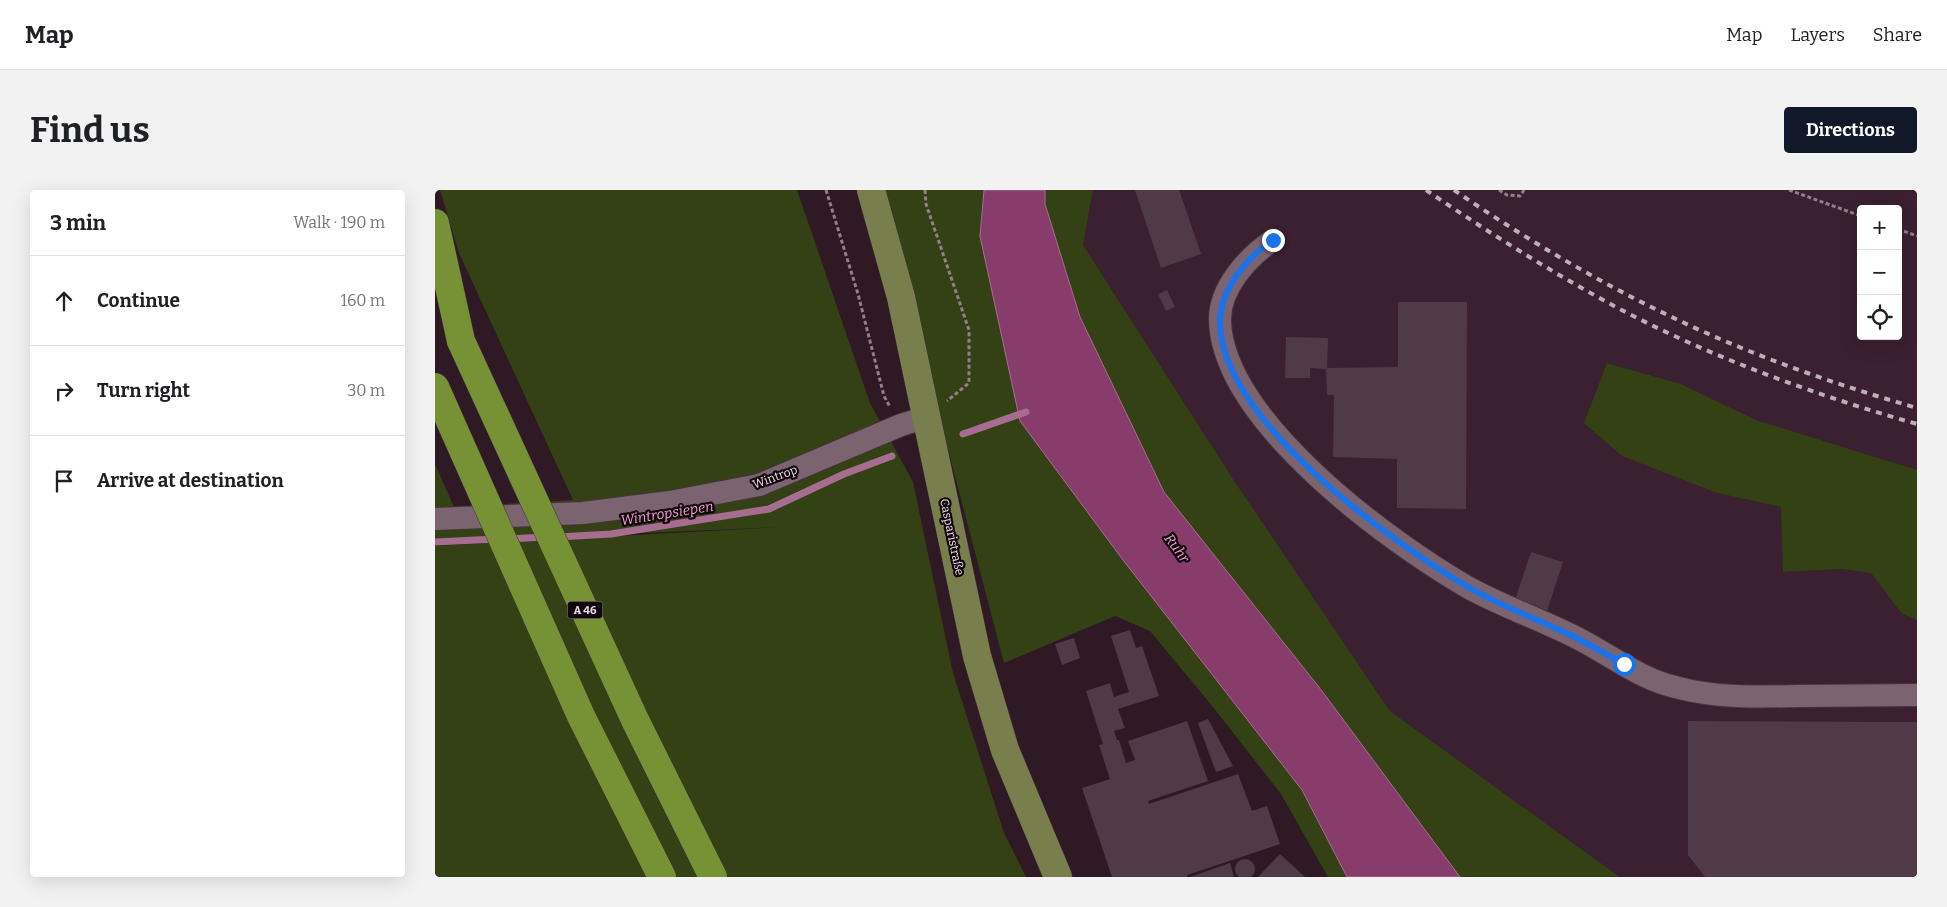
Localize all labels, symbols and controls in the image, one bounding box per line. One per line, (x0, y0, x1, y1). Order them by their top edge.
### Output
text: Map (25, 21, 74, 49)
text: Map (1726, 24, 1762, 46)
text: Layers (1790, 24, 1845, 46)
text: Share (1873, 24, 1922, 46)
button: Directions (1784, 107, 1917, 153)
text: Find us (30, 109, 150, 151)
map controls (1857, 205, 1902, 340)
button: + (1857, 205, 1902, 250)
text: 3 min (50, 210, 106, 236)
text: Walk · 190 m (293, 213, 385, 232)
route end (1262, 229, 1285, 252)
button: − (1857, 250, 1902, 295)
icon: ahead (50, 287, 78, 315)
text: Continue (97, 289, 180, 312)
text: 160 m (340, 291, 385, 310)
button: locate (1857, 295, 1902, 340)
icon: right (50, 377, 78, 405)
text: Turn right (97, 379, 190, 402)
text: 30 m (347, 381, 385, 400)
street label: Wintrop (751, 462, 799, 492)
icon: arrive (50, 467, 78, 495)
text: Arrive at destination (97, 469, 284, 492)
street label: Casparistraße (937, 497, 967, 577)
water label: Wintropsiepen (619, 498, 715, 529)
water label: Ruhr (1161, 531, 1193, 567)
road number: A 46 (567, 602, 603, 618)
route start (1613, 653, 1636, 676)

